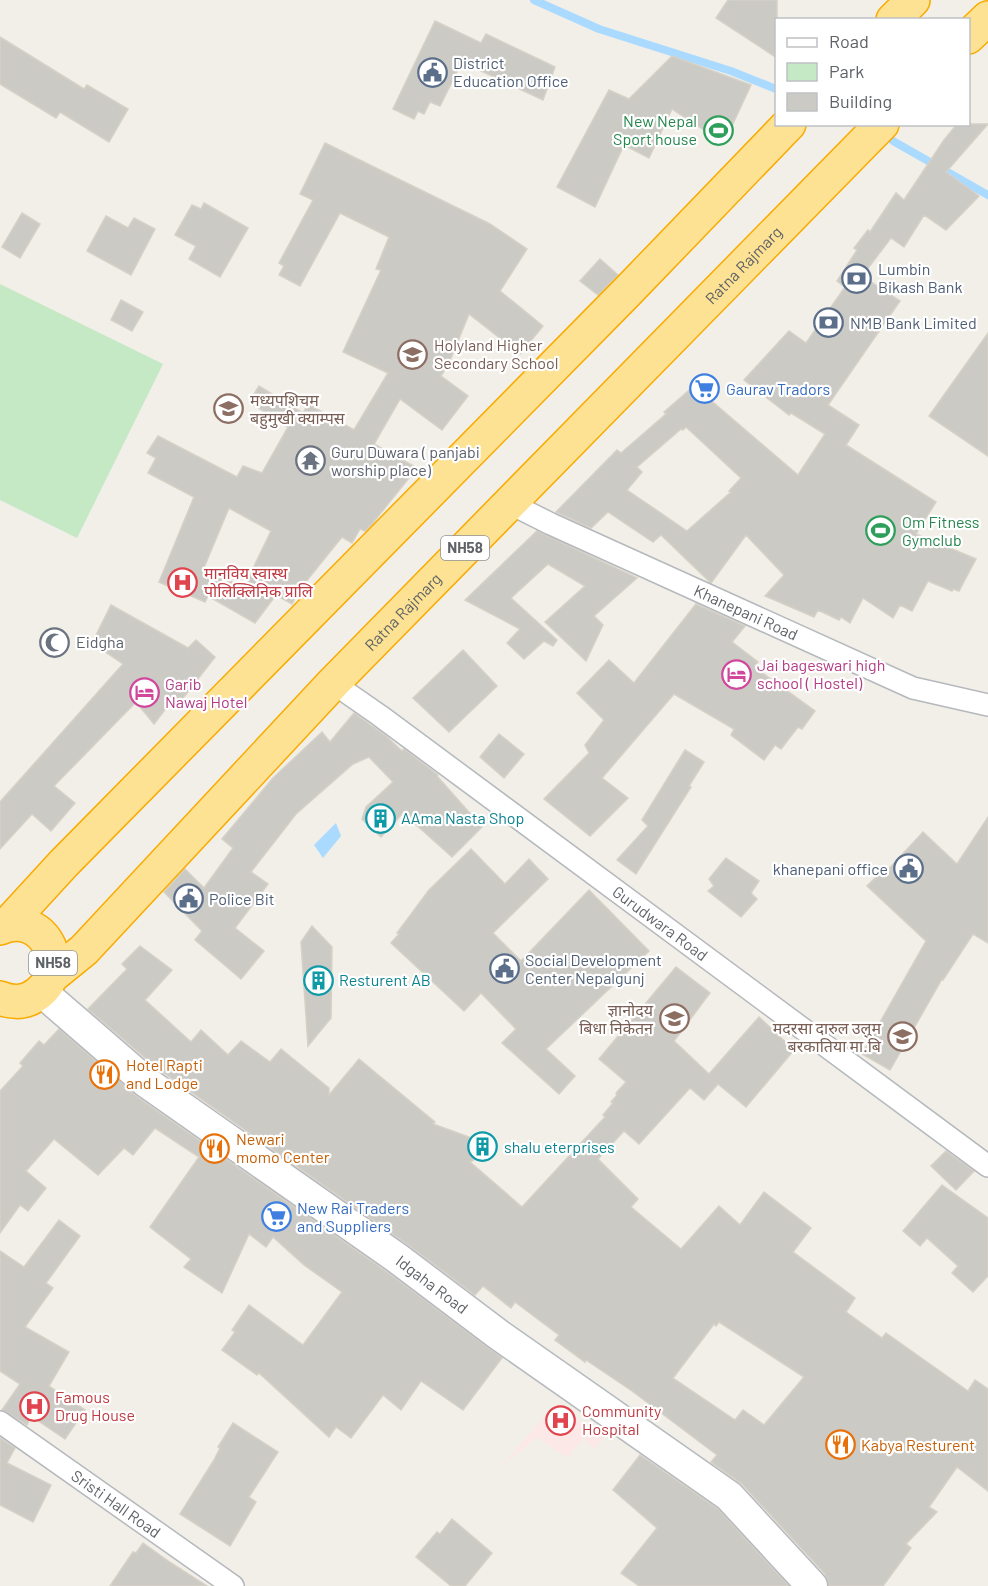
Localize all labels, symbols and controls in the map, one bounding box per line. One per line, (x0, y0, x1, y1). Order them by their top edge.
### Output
legend (775, 18, 970, 126)
text: Road (829, 30, 869, 52)
place label: District Education Office (453, 53, 569, 90)
public building icon: District Education Office (416, 56, 448, 88)
text: Park (829, 60, 864, 82)
text: Building (829, 90, 892, 112)
place label: New Nepal Sport house (613, 111, 697, 148)
sports icon: New Nepal Sport house (702, 114, 734, 146)
street label: Ratna Rajmarg (701, 222, 785, 308)
place label: Lumbin Bikash Bank (878, 259, 962, 296)
bank icon: Lumbin Bikash Bank (841, 262, 873, 294)
bank icon: NMB Bank Limited (813, 307, 845, 339)
place label: NMB Bank Limited (850, 313, 977, 332)
place label: Holyland Higher Secondary School (434, 335, 558, 372)
school or university icon: Holyland Higher Secondary School (397, 338, 429, 370)
supermarket icon: Gaurav Tradors (689, 373, 721, 405)
place label: Gaurav Tradors (726, 379, 830, 398)
place label: मध्यपशिचम बहुमुखी क्याम्पस (250, 390, 346, 430)
school or university icon: मध्यपशिचम बहुमुखी क्याम्पस (213, 393, 245, 425)
place label: Guru Duwara ( panjabi worship place) (331, 442, 480, 479)
temple icon: Guru Duwara ( panjabi worship place) (294, 445, 326, 477)
place label: Om Fitness Gymclub (902, 512, 979, 549)
sports icon: Om Fitness Gymclub (865, 515, 897, 547)
road number: NH58 (441, 536, 489, 560)
place label: मानविय स्वास्थ पोलिक्लिनिक प्रालि (204, 563, 314, 600)
hospital icon: मानविय स्वास्थ पोलिक्लिनिक प्रालि (167, 566, 199, 598)
street label: Ratna Rajmarg (360, 569, 445, 654)
street label: Khanepani Road (691, 580, 801, 644)
mosque icon: Eidgha (39, 626, 71, 658)
place label: Eidgha (76, 632, 124, 651)
place label: Jai bageswari high school ( Hostel) (757, 655, 885, 692)
hotel icon: Jai bageswari high school ( Hostel) (720, 658, 752, 690)
place label: Garib Nawaj Hotel (165, 674, 247, 711)
hotel icon: Garib Nawaj Hotel (128, 677, 160, 709)
building icon: AAma Nasta Shop (364, 802, 396, 834)
place label: AAma Nasta Shop (401, 808, 524, 827)
public building icon: khanepani office (893, 853, 925, 885)
place label: khanepani office (773, 859, 888, 878)
street label: Gurudwara Road (609, 881, 712, 964)
public building icon: Police Bit (172, 883, 204, 915)
place label: Police Bit (209, 889, 275, 908)
place label: Social Development Center Nepalgunj (525, 950, 662, 987)
road number: NH58 (29, 951, 77, 975)
public building icon: Social Development Center Nepalgunj (488, 953, 520, 985)
building icon: Resturent AB (302, 964, 334, 996)
place label: Resturent AB (339, 970, 431, 989)
place label: ज्ञानाेदय बिधा निकेतन (579, 1000, 654, 1037)
school or university icon: ज्ञानाेदय बिधा निकेतन (658, 1003, 690, 1035)
place label: मदरसा दारुल उलुम बरकातिया मा.बि (773, 1018, 882, 1055)
school or university icon: मदरसा दारुल उलुम बरकातिया मा.बि (886, 1021, 918, 1053)
place label: Hotel Rapti and Lodge (126, 1055, 203, 1092)
restaurant icon: Hotel Rapti and Lodge (89, 1058, 121, 1090)
place label: Newari momo Center (236, 1129, 330, 1166)
building icon: shalu eterprises (467, 1131, 499, 1163)
restaurant icon: Newari momo Center (199, 1132, 231, 1164)
place label: shalu eterprises (504, 1137, 615, 1156)
place label: New Rai Traders and Suppliers (297, 1198, 409, 1235)
supermarket icon: New Rai Traders and Suppliers (260, 1201, 292, 1233)
street label: Idgaha Road (393, 1251, 472, 1317)
place label: Famous Drug House (55, 1387, 135, 1424)
hospital icon: Famous Drug House (18, 1390, 50, 1422)
place label: Community Hospital (582, 1401, 662, 1438)
hospital icon: Community Hospital (545, 1404, 577, 1436)
restaurant icon: Kabya Resturent (824, 1429, 856, 1461)
place label: Kabya Resturent (861, 1435, 975, 1454)
street label: Sristi Hall Road (68, 1465, 165, 1541)

